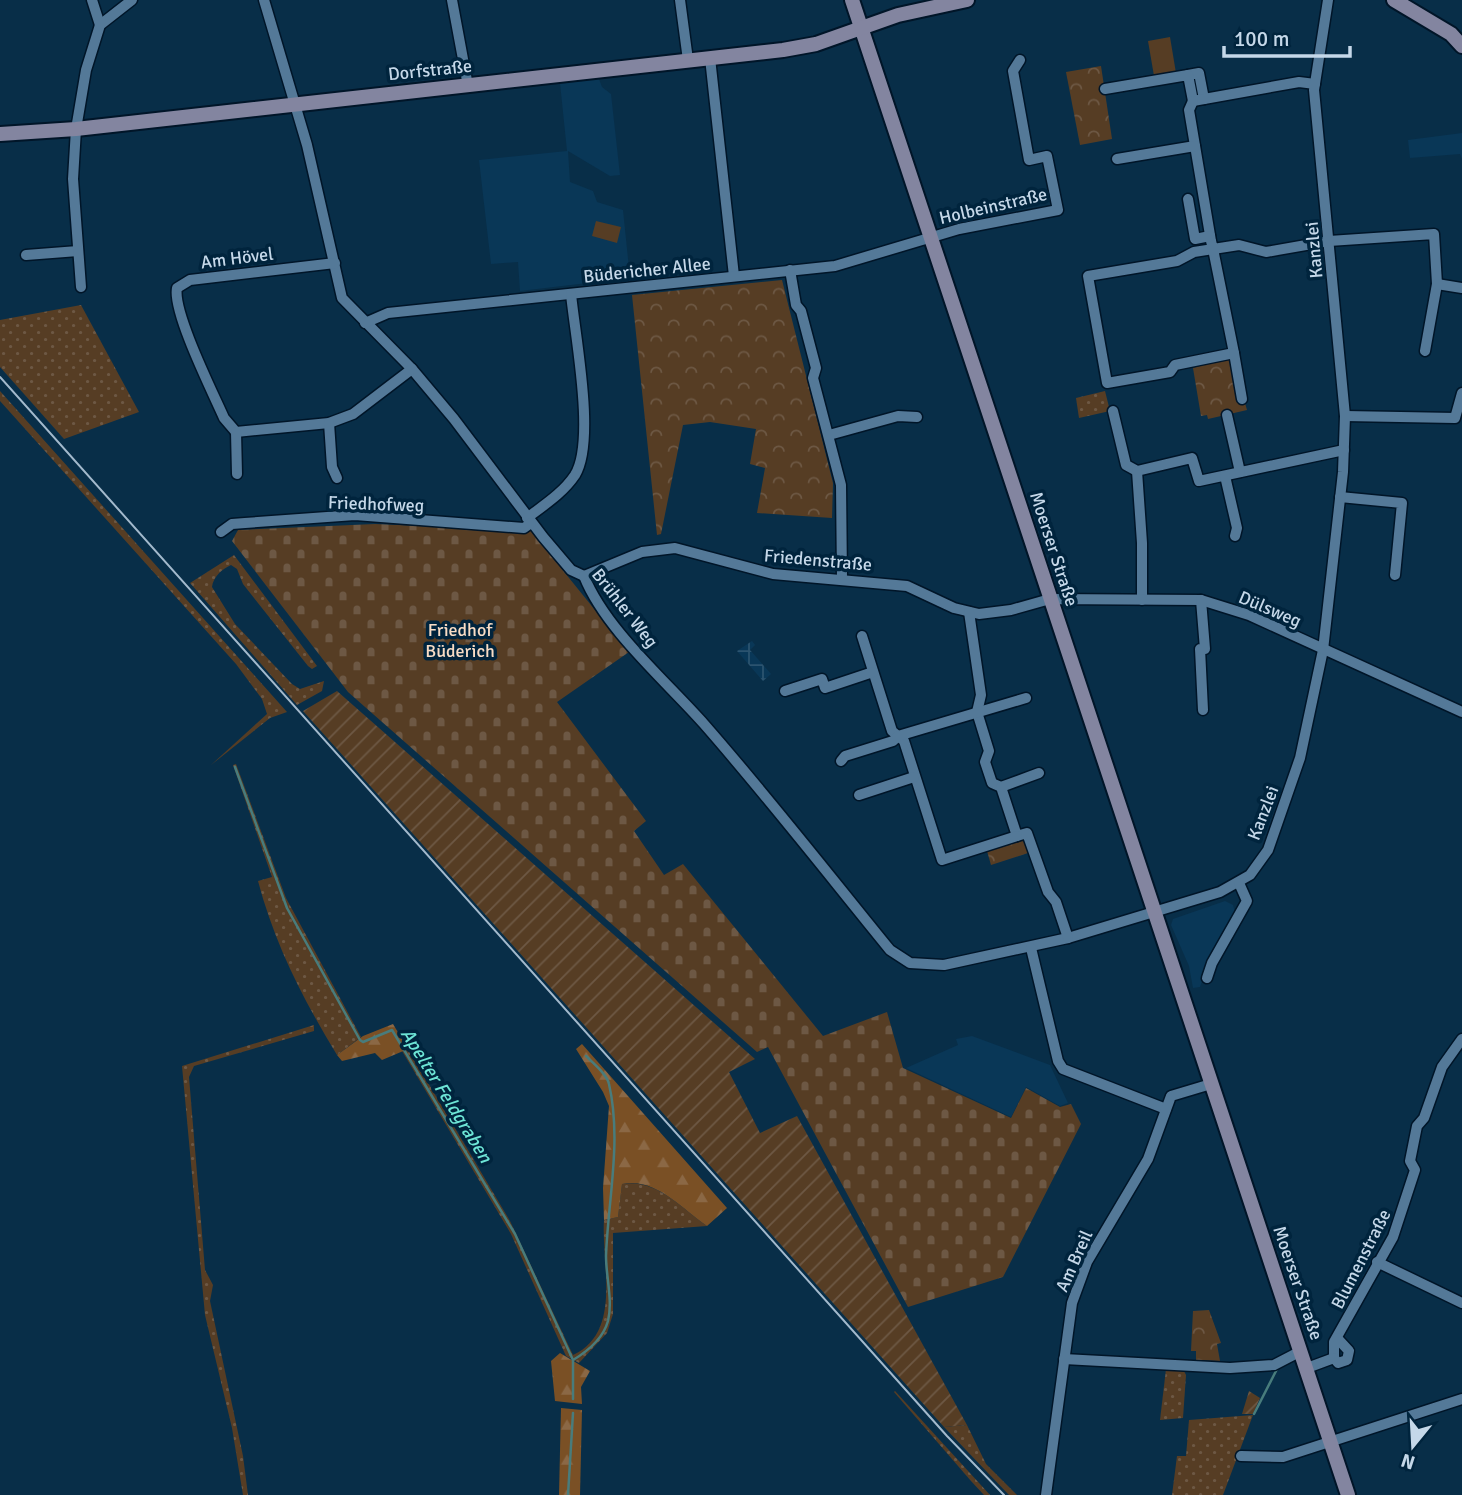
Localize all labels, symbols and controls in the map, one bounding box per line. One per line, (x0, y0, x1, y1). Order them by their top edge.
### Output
scale bar (1224, 14, 1350, 58)
text: 100 m (1234, 26, 1289, 52)
street label: Dorfstraße (387, 55, 473, 85)
street label: Holbeinstraße (937, 183, 1049, 229)
street label: Kanzlei (1301, 221, 1327, 279)
street label: Am Hövel (199, 243, 275, 273)
street label: Büdericher Allee (582, 252, 712, 288)
street label: Moerser Straße (1025, 489, 1083, 609)
street label: Friedhofweg (328, 491, 424, 517)
street label: Friedenstraße (763, 544, 873, 576)
street label: Brühler Weg (587, 564, 663, 652)
street label: Dülsweg (1235, 586, 1305, 632)
park label: Friedhof Büderich (425, 619, 495, 662)
street label: Kanzlei (1243, 783, 1283, 843)
water label: Apelter Feldgraben (395, 1024, 498, 1168)
street label: Blumenstraße (1326, 1205, 1396, 1313)
street label: Moerser Straße (1268, 1223, 1328, 1343)
street label: Am Breil (1051, 1227, 1097, 1295)
north arrow (1378, 1411, 1448, 1481)
text: N (1398, 1448, 1418, 1475)

